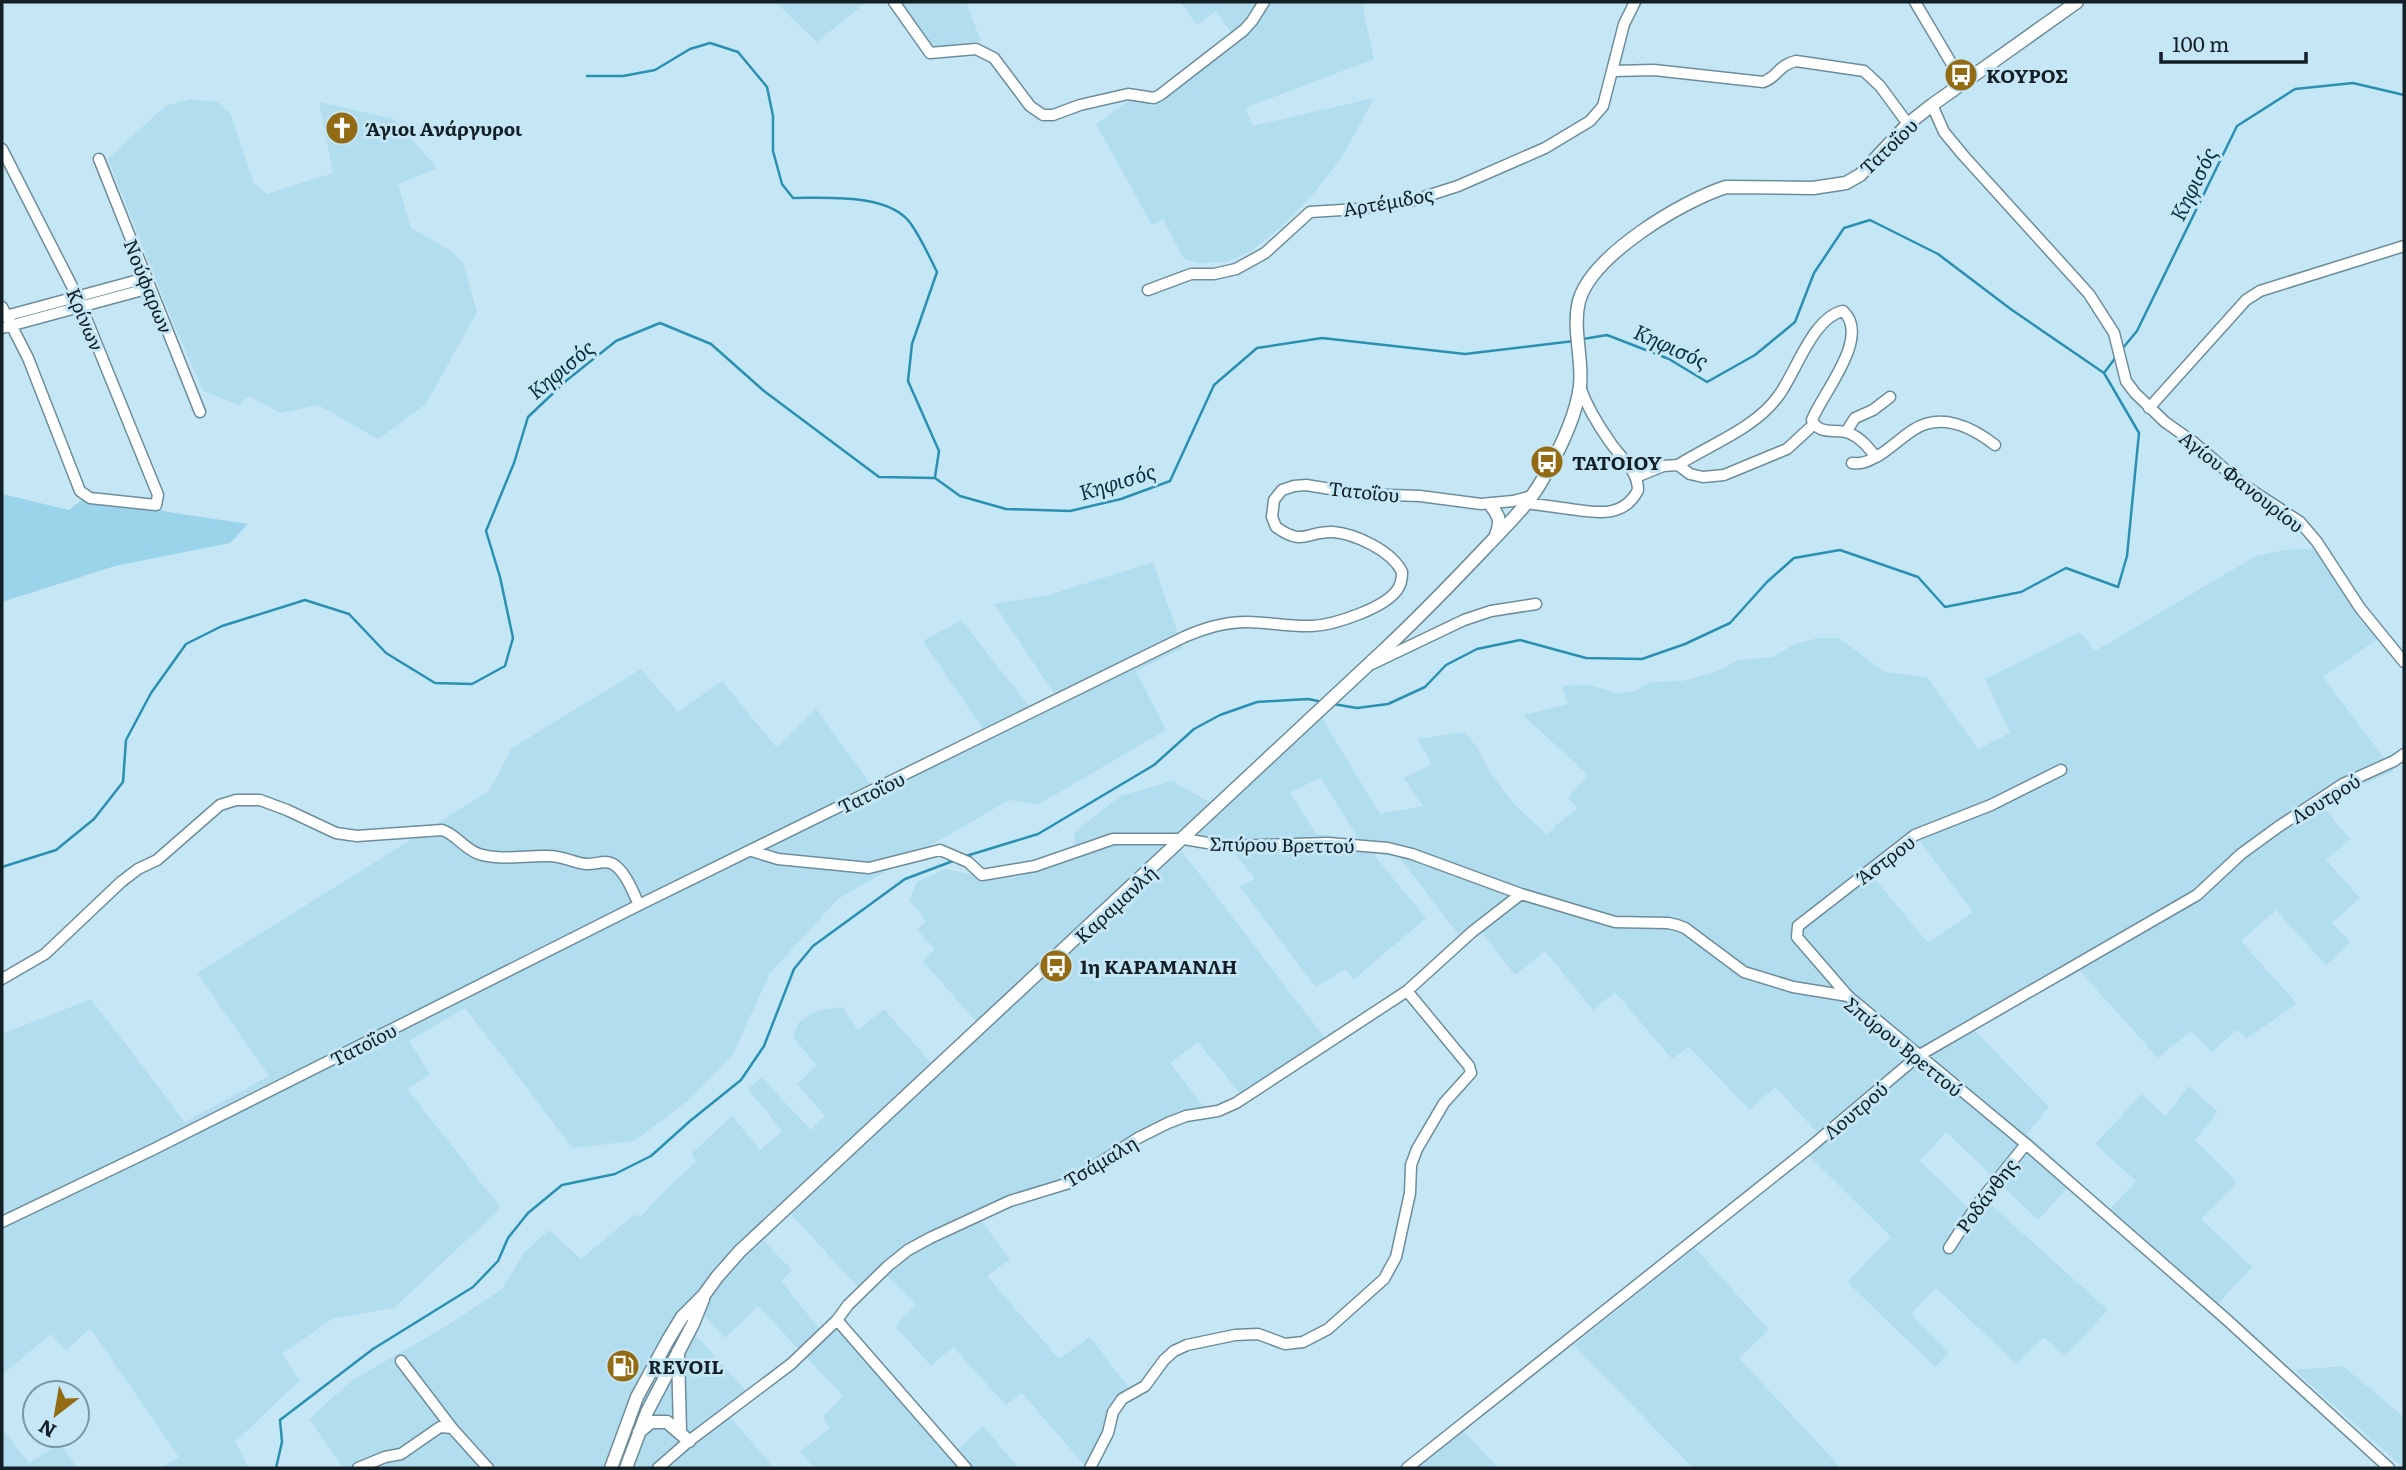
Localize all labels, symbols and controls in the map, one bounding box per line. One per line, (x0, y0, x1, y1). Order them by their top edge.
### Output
scale bar (2161, 21, 2306, 65)
text: 100 m (2172, 27, 2229, 58)
bus stop icon: ΚΟΥΡΟΣ (1942, 56, 1980, 94)
place label: ΚΟΥΡΟΣ (1986, 61, 2068, 89)
church icon: Άγιοι Ανάργυροι (323, 109, 361, 147)
street label: Τατοΐου (1853, 111, 1923, 181)
place label: Άγιοι Ανάργυροι (365, 114, 522, 142)
water label: Κηφισός (2161, 141, 2223, 225)
street label: Αρτέμιδος (1341, 179, 1435, 223)
street label: Νούφαρων (117, 235, 181, 337)
street label: Κρίνων (60, 283, 112, 355)
water label: Κηφισός (1630, 315, 1714, 375)
water label: Κηφισός (520, 331, 600, 405)
street label: Αγίου Φανουρίου (2174, 423, 2310, 539)
bus stop icon: ΤΑΤΟΙΟΥ (1528, 443, 1566, 481)
place label: ΤΑΤΟΙΟΥ (1572, 448, 1662, 476)
water label: Κηφισός (1075, 454, 1159, 506)
street label: Τατοΐου (1327, 473, 1401, 509)
street label: Τατοΐου (833, 764, 909, 820)
street label: Λουτρού (2285, 766, 2365, 830)
street label: Άστρου (1850, 828, 1920, 890)
street label: Σπύρου Βρεττού (1209, 829, 1355, 859)
street label: Καραμανλή (1068, 859, 1162, 949)
bus stop icon: 1η ΚΑΡΑΜΑΝΛΗ (1037, 947, 1075, 985)
place label: 1η ΚΑΡΑΜΑΝΛΗ (1080, 952, 1237, 980)
street label: Σπύρου Βρεττού (1839, 989, 1969, 1103)
street label: Τατοΐου (325, 1015, 401, 1073)
street label: Λουτρού (1817, 1075, 1893, 1145)
street label: Τσάμαλη (1058, 1128, 1142, 1194)
street label: Ροδάνθης (1949, 1152, 2023, 1238)
fuel station icon: REVOIL (604, 1347, 642, 1385)
place label: REVOIL (648, 1352, 724, 1380)
north arrow (21, 1379, 91, 1449)
text: N (33, 1413, 61, 1446)

